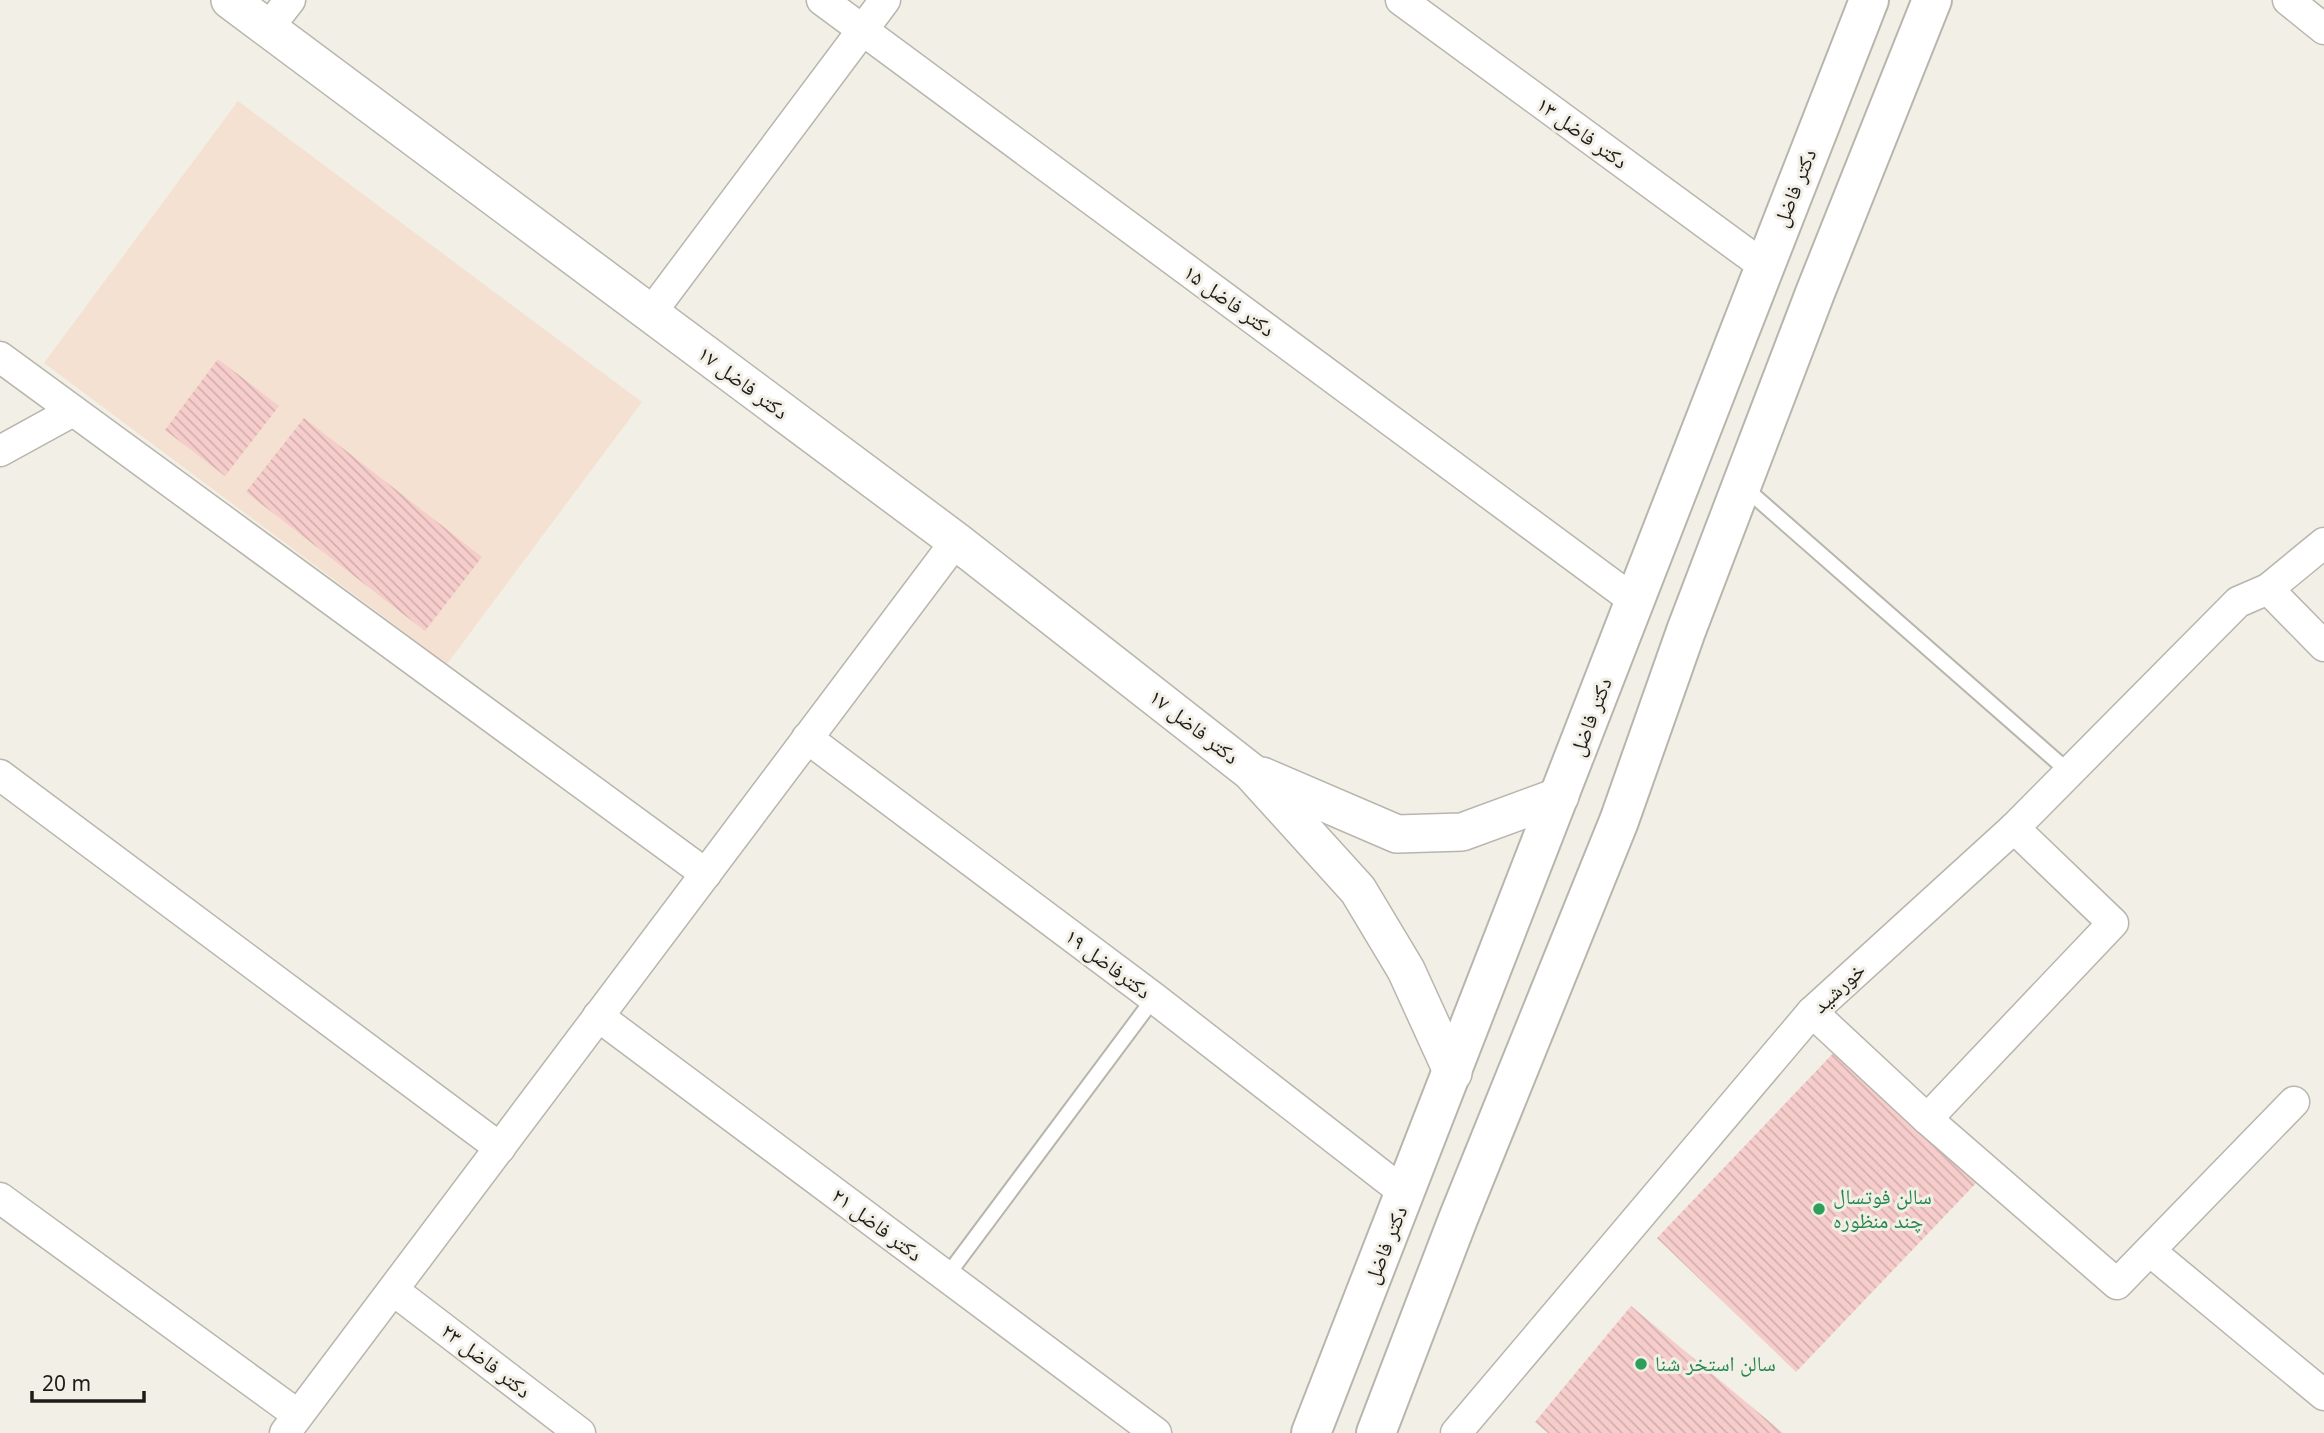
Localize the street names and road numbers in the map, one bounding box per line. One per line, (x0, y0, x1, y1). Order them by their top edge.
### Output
street label: دکتر فاضل ۱۳ (1531, 90, 1634, 175)
street label: دکتر فاضل (1766, 144, 1822, 231)
street label: دکتر فاضل ۱۵ (1178, 258, 1281, 343)
street label: دکتر فاضل ۱۷ (693, 339, 794, 425)
street label: دکتر فاضل (1562, 673, 1618, 760)
street label: دکتر فاضل ۱۷ (1144, 682, 1245, 770)
street label: دکترفاضل ۱۹ (1060, 922, 1157, 1005)
street label: خورشید (1806, 956, 1871, 1019)
street label: دکتر فاضل ۲۱ (827, 1181, 928, 1267)
street label: دکتر فاضل (1357, 1201, 1413, 1288)
street label: دکتر فاضل ۲۳ (436, 1316, 537, 1404)

